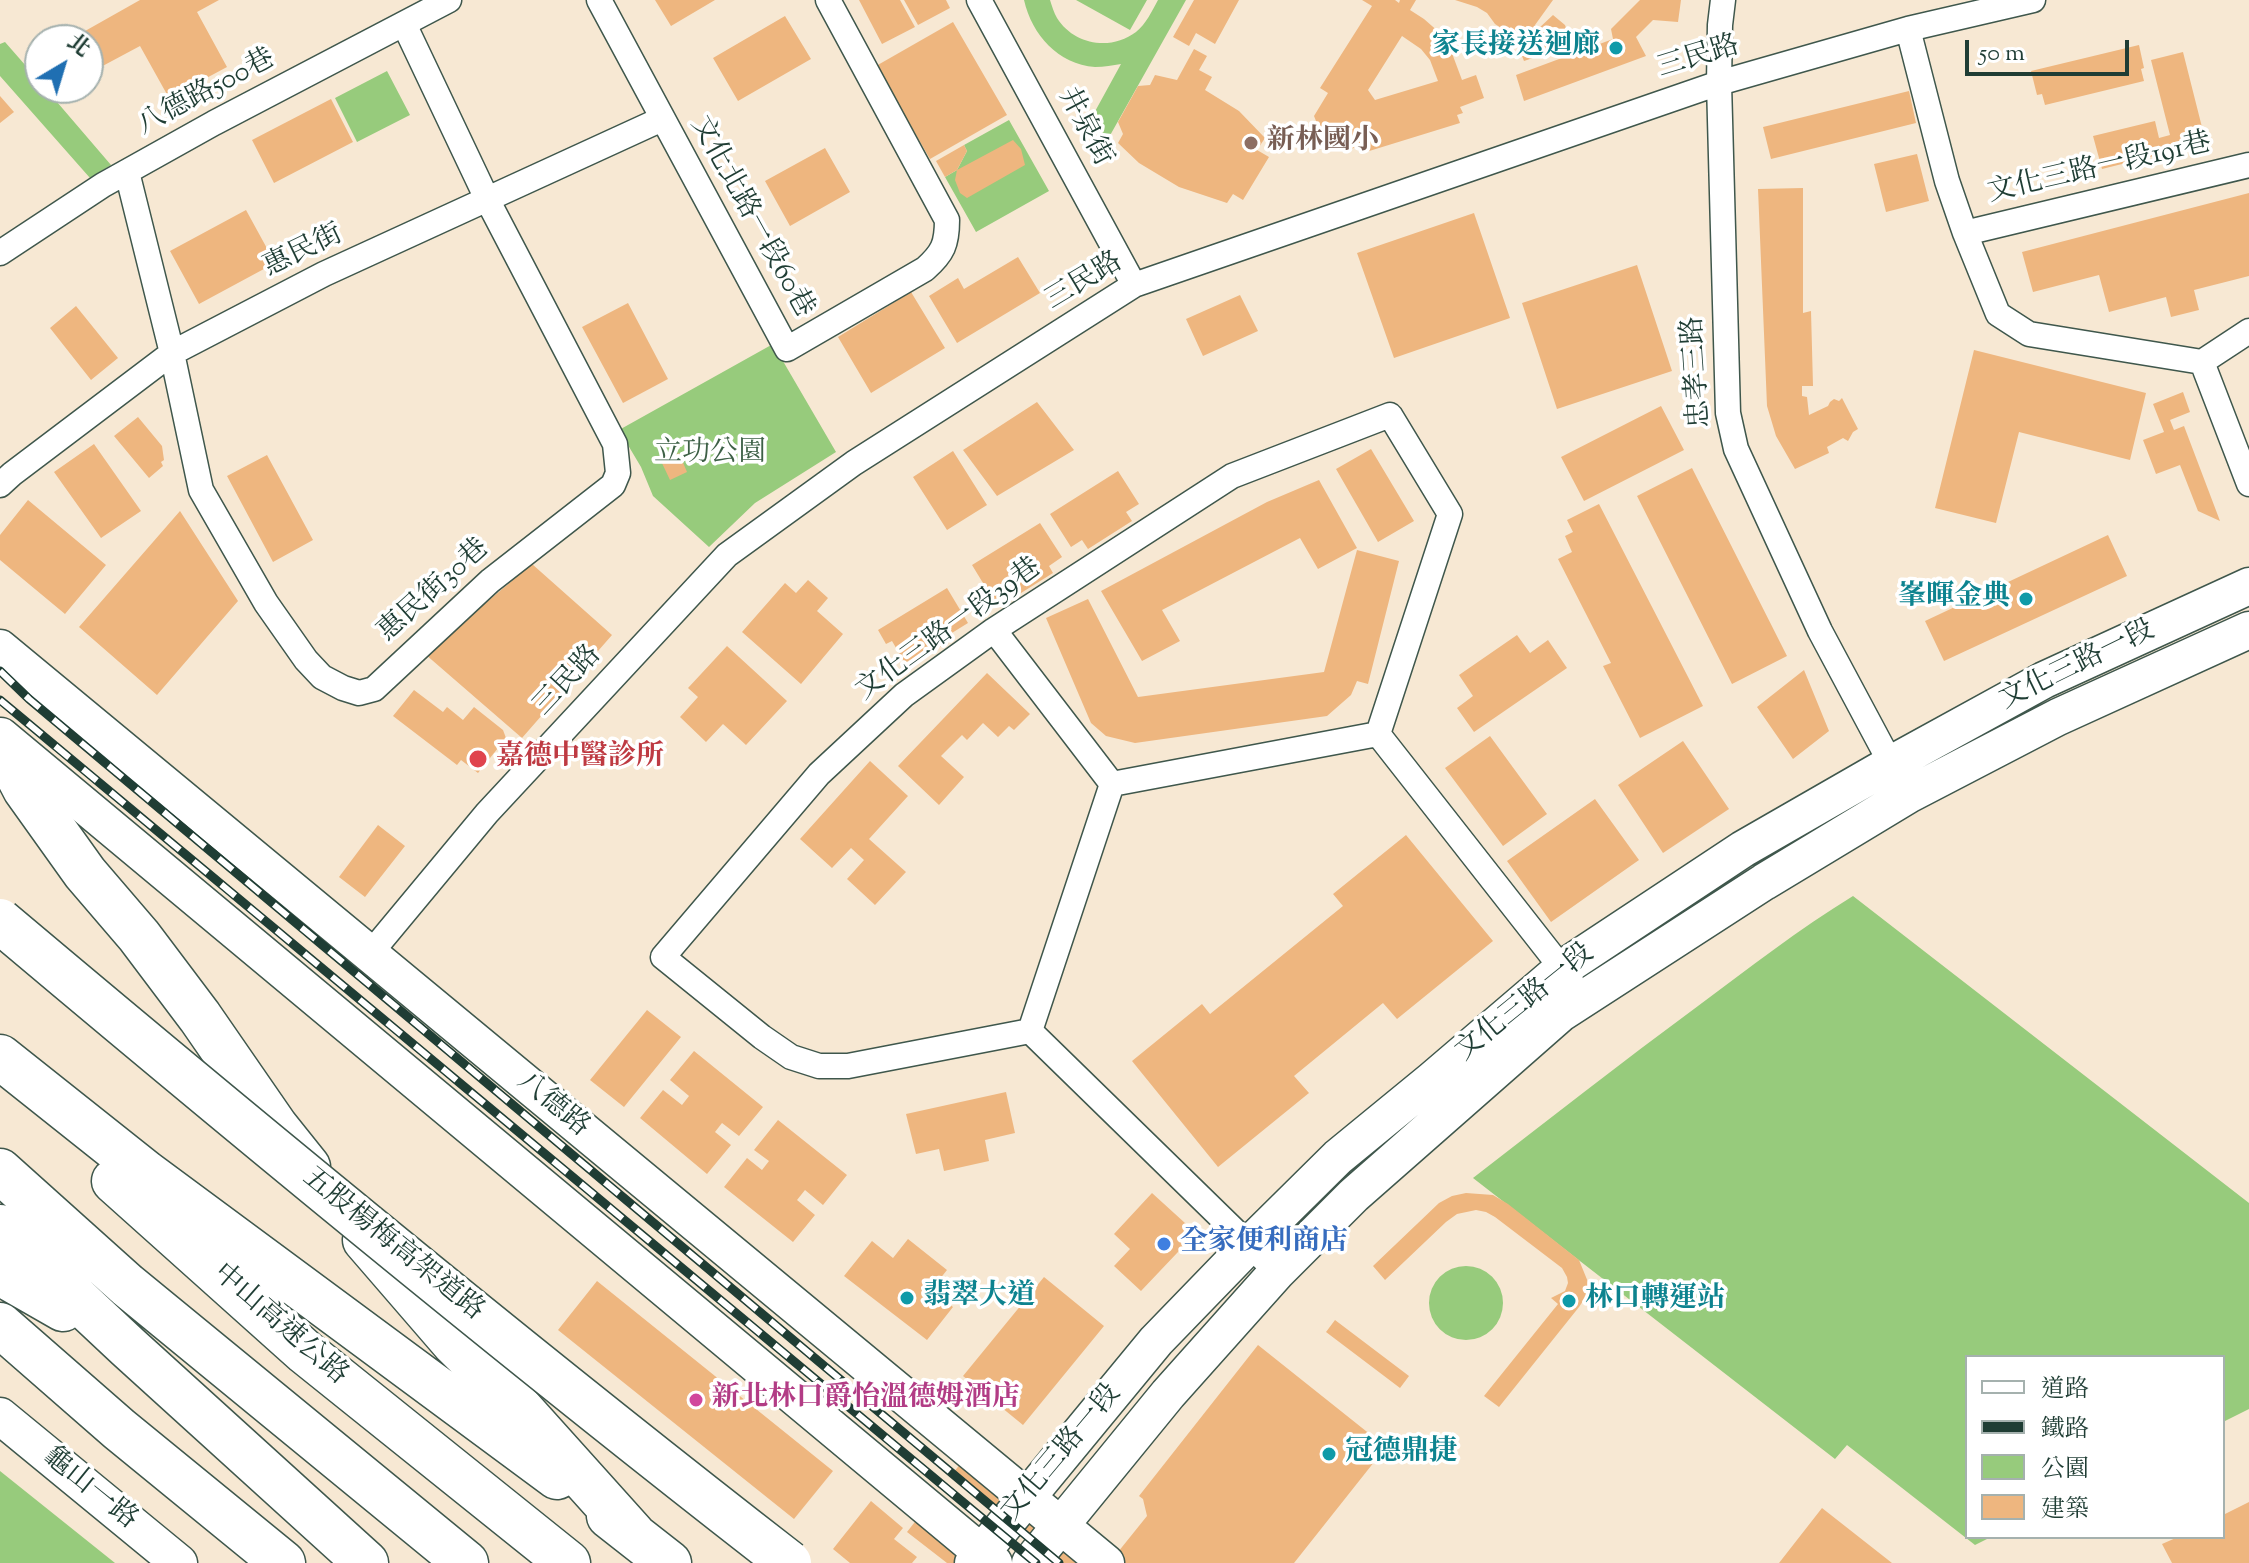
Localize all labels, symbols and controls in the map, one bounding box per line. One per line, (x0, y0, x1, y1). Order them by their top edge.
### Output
north arrow (24, 24, 104, 104)
scale bar (1969, 24, 2133, 74)
text: 北 (59, 27, 96, 66)
place label: 家長接送迴廊 (1432, 31, 1600, 65)
street label: 三民路 (1654, 31, 1744, 87)
text: 50 m (1979, 37, 2025, 71)
marker: 家長接送迴廊 (1607, 39, 1625, 57)
street label: 八德路500巷 (132, 44, 282, 144)
street label: 井泉街 (1048, 83, 1118, 173)
street label: 文化北路一段60巷 (681, 112, 819, 324)
place label: 新林國小 (1267, 126, 1379, 160)
street label: 文化三路一段191巷 (1985, 128, 2215, 212)
marker: 新林國小 (1242, 134, 1260, 152)
street label: 惠民街 (259, 219, 349, 287)
street label: 三民路 (1040, 247, 1130, 319)
street label: 忠孝三路 (1678, 315, 1720, 429)
park label: 立功公園 (654, 438, 766, 472)
street label: 惠民街30巷 (373, 533, 497, 651)
street label: 文化三路一段39巷 (851, 553, 1049, 709)
place label: 峯暉金典 (1898, 582, 2010, 616)
marker: 峯暉金典 (2017, 590, 2035, 608)
street label: 文化三路一段 (1995, 615, 2161, 719)
street label: 三民路 (528, 640, 610, 724)
place label: 嘉德中醫診所 (496, 742, 664, 776)
marker: 嘉德中醫診所 (467, 748, 489, 770)
street label: 文化三路一段 (1450, 938, 1602, 1070)
street label: 八德路 (509, 1066, 595, 1146)
street label: 五股楊梅高架道路 (294, 1162, 490, 1330)
place label: 全家便利商店 (1180, 1227, 1348, 1261)
marker: 全家便利商店 (1155, 1235, 1173, 1253)
street label: 中山高速公路 (205, 1258, 353, 1394)
place label: 翡翠大道 (923, 1281, 1035, 1315)
place label: 林口轉運站 (1585, 1284, 1725, 1318)
marker: 翡翠大道 (898, 1289, 916, 1307)
marker: 林口轉運站 (1560, 1292, 1578, 1310)
legend (1965, 1355, 2225, 1539)
text: 道路 (2041, 1373, 2089, 1407)
street label: 文化三路一段 (996, 1379, 1130, 1529)
place label: 新北林口爵怡溫德姆酒店 (712, 1383, 1020, 1417)
marker: 新北林口爵怡溫德姆酒店 (687, 1391, 705, 1409)
text: 鐵路 (2041, 1413, 2089, 1447)
place label: 冠德鼎捷 (1345, 1437, 1457, 1471)
street label: 龜山一路 (35, 1442, 143, 1538)
marker: 冠德鼎捷 (1320, 1445, 1338, 1463)
text: 公園 (2041, 1453, 2089, 1487)
text: 建築 (2041, 1493, 2089, 1527)

